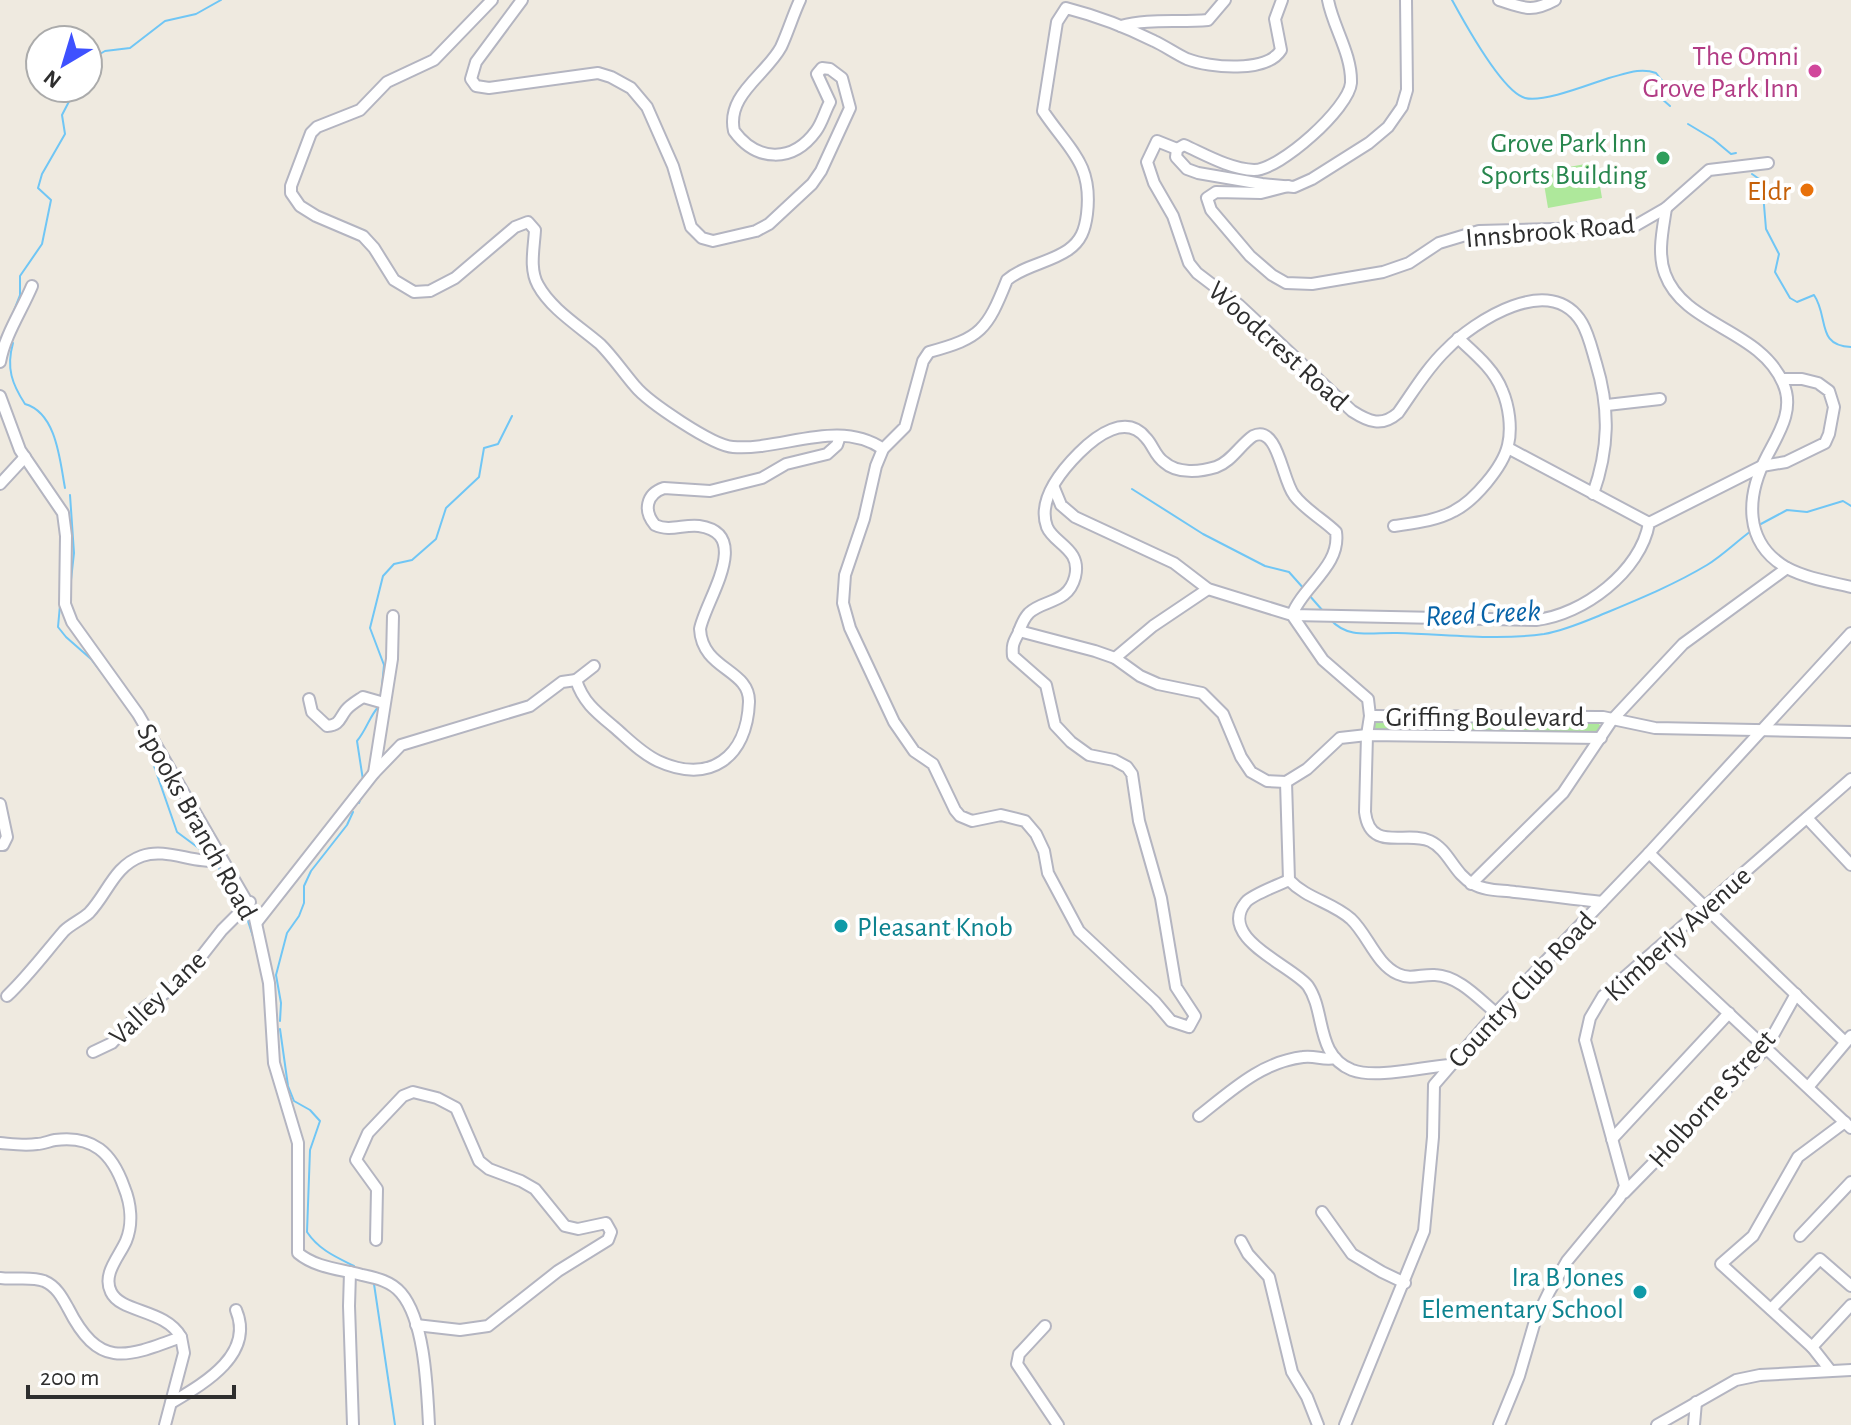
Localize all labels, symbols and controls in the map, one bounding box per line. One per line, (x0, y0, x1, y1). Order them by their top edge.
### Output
north arrow (24, 24, 104, 104)
place label: The Omni Grove Park Inn (1643, 43, 1799, 103)
marker: The Omni Grove Park Inn (1806, 62, 1824, 80)
text: N (40, 66, 65, 92)
place label: Grove Park Inn Sports Building (1481, 130, 1647, 190)
marker: Grove Park Inn Sports Building (1654, 149, 1672, 167)
place label: Eldr (1747, 178, 1791, 206)
marker: Eldr (1798, 181, 1816, 199)
street label: Innsbrook Road (1464, 211, 1636, 253)
street label: Woodcrest Road (1202, 277, 1353, 416)
water label: Reed Creek (1424, 596, 1542, 632)
street label: Griffing Boulevard (1386, 704, 1584, 732)
street label: Spooks Branch Road (131, 719, 262, 925)
street label: Kimberly Avenue (1600, 862, 1757, 1007)
street label: Country Club Road (1443, 907, 1601, 1074)
place label: Pleasant Knob (857, 914, 1013, 942)
marker: Pleasant Knob (832, 917, 850, 935)
street label: Valley Lane (105, 946, 212, 1051)
street label: Holborne Street (1644, 1025, 1781, 1173)
place label: Ira B Jones Elementary School (1421, 1264, 1624, 1324)
marker: Ira B Jones Elementary School (1631, 1283, 1649, 1301)
scale bar (28, 1349, 234, 1399)
text: 200 m (40, 1366, 99, 1390)

